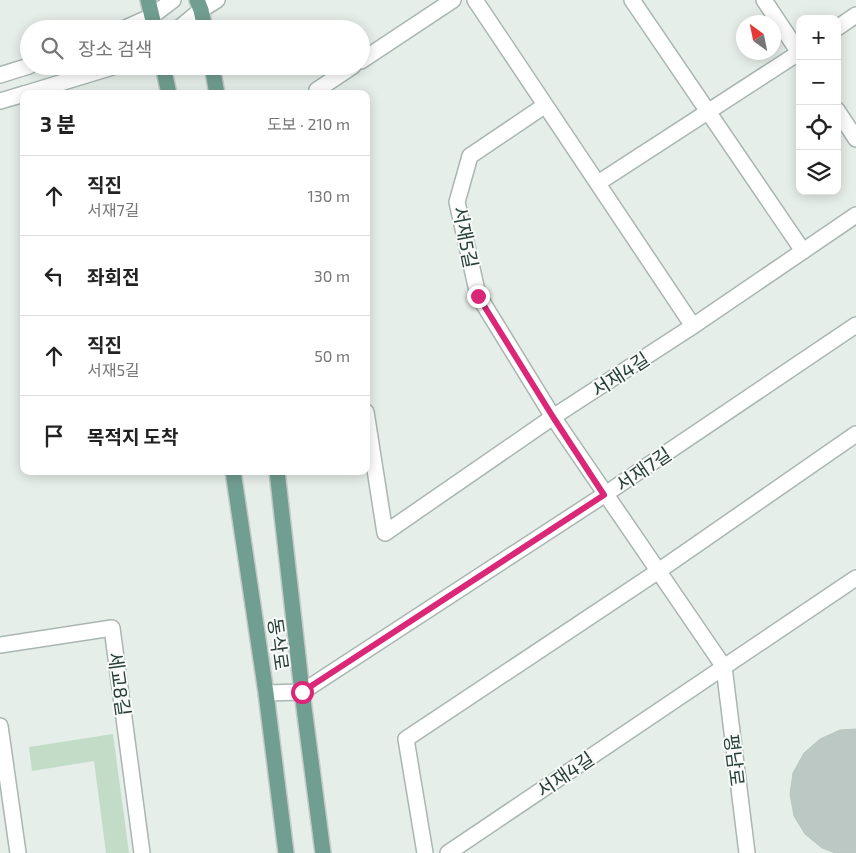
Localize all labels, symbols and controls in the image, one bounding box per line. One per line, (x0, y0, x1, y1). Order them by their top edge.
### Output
north arrow (736, 15, 781, 60)
map controls (796, 15, 841, 195)
button: + (796, 15, 841, 60)
search box (20, 20, 370, 75)
icon: search (38, 34, 66, 62)
text: 장소 검색 (78, 37, 152, 60)
button: − (796, 60, 841, 105)
button: locate (796, 105, 841, 150)
text: 3 분 (40, 111, 76, 136)
text: 도보 · 210 m (267, 114, 350, 133)
button: layers (796, 150, 841, 195)
text: 직진 (87, 173, 122, 196)
icon: ahead (40, 182, 68, 210)
text: 130 m (308, 186, 350, 205)
text: 서재7길 (87, 200, 139, 219)
street label: 서재5길 (449, 204, 483, 270)
icon: left (40, 262, 68, 290)
text: 좌회전 (87, 265, 139, 288)
text: 30 m (314, 266, 350, 285)
route end (467, 285, 490, 308)
text: 직진 (87, 333, 122, 356)
icon: ahead (40, 342, 68, 370)
text: 50 m (314, 346, 350, 365)
street label: 서재4길 (587, 347, 653, 401)
text: 서재5길 (87, 360, 140, 379)
icon: arrive (40, 422, 68, 450)
text: 목적지 도착 (87, 425, 179, 448)
street label: 서재7길 (611, 442, 675, 496)
street label: 동삭로 (264, 616, 294, 672)
street label: 세교8길 (104, 651, 136, 717)
route start (291, 681, 314, 704)
street label: 평남로 (720, 733, 750, 787)
street label: 서재4길 (532, 747, 598, 801)

